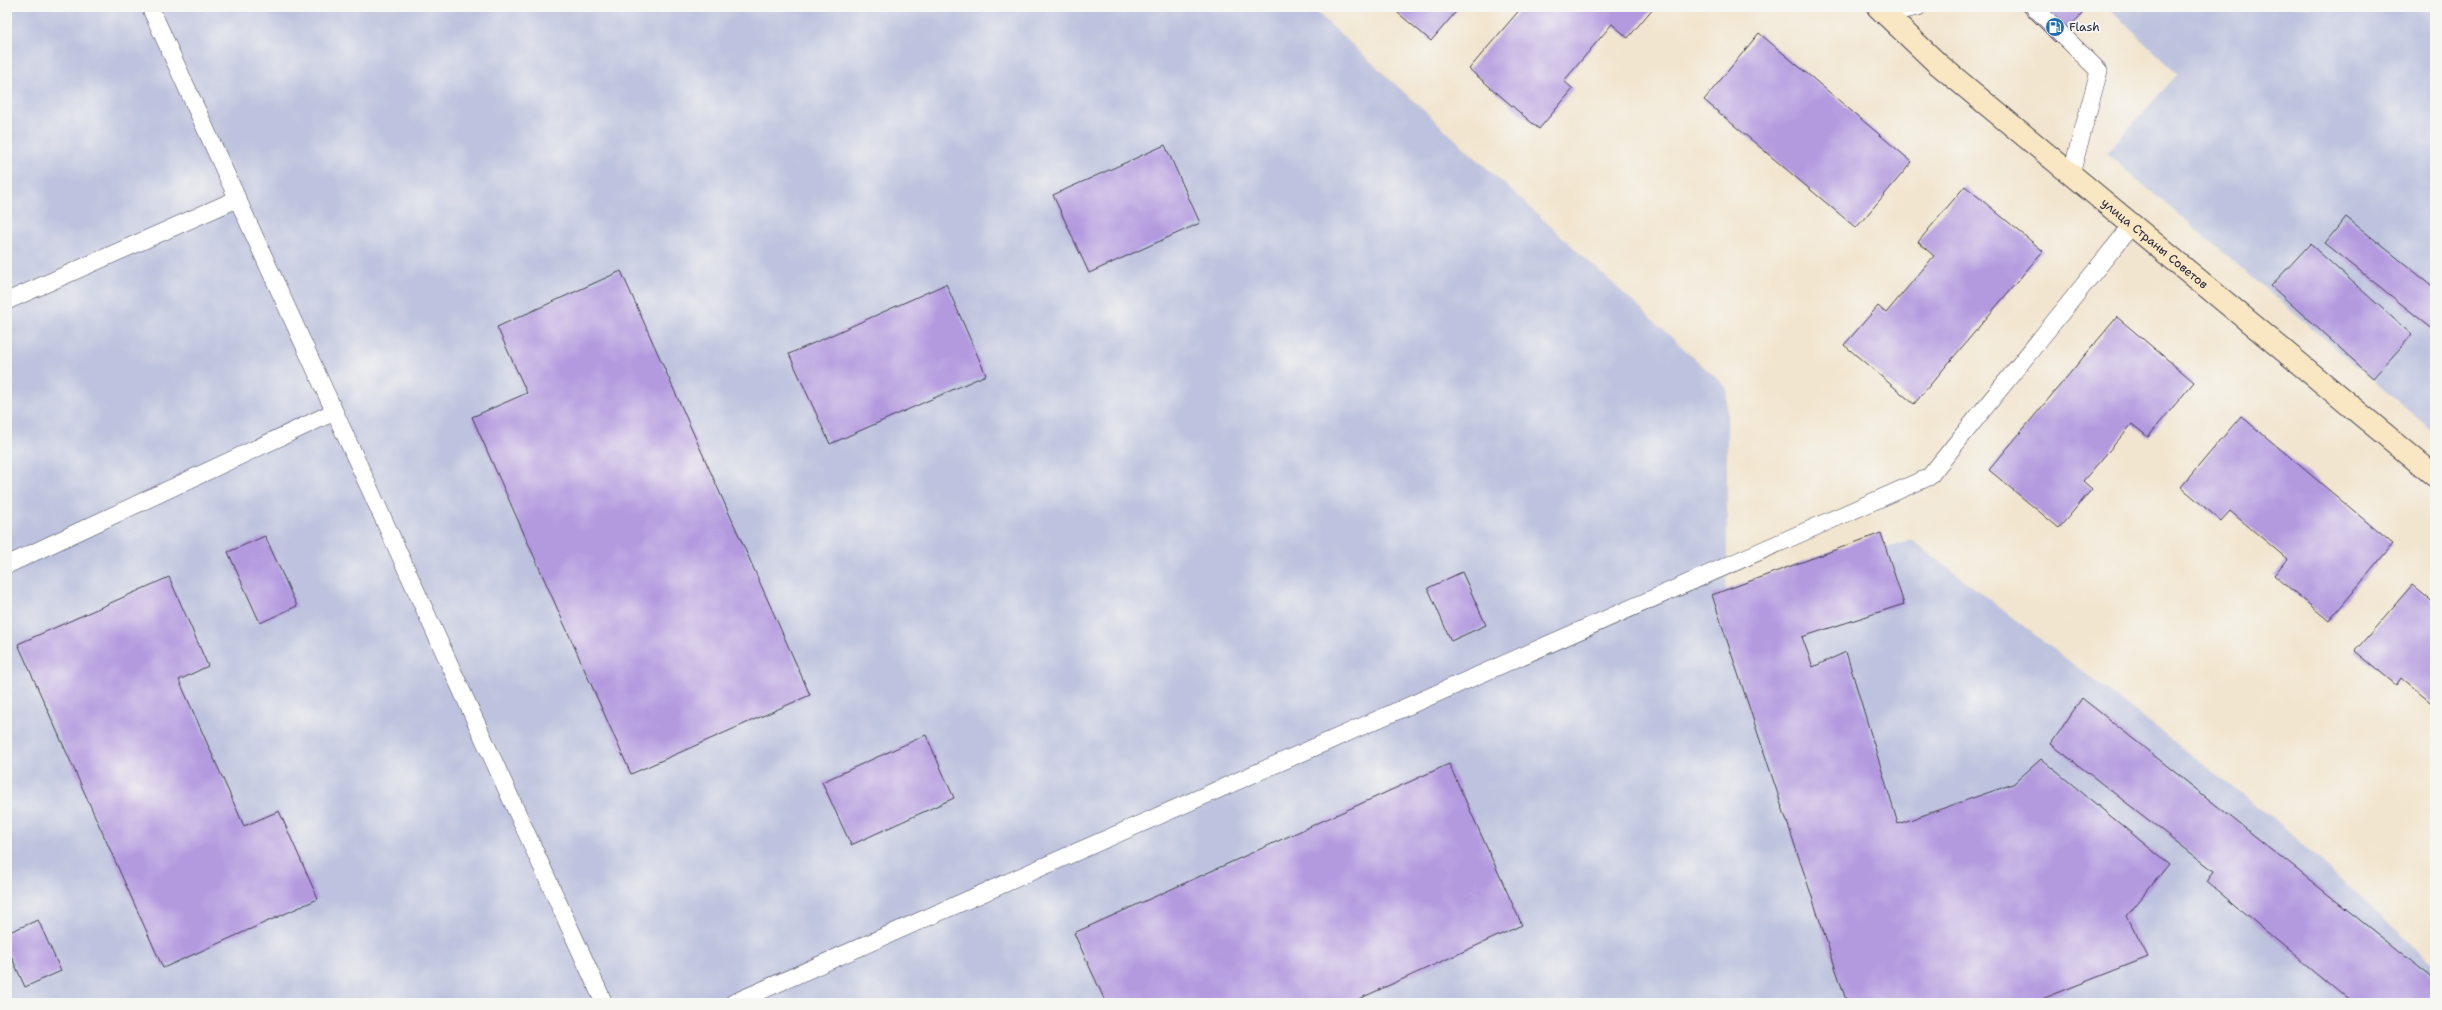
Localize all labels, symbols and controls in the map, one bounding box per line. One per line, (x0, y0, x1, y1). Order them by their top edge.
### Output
fuel station icon: Flash (2044, 16, 2066, 38)
place label: Flash (2069, 19, 2100, 35)
street label: улица Страны Советов (2098, 195, 2211, 292)

